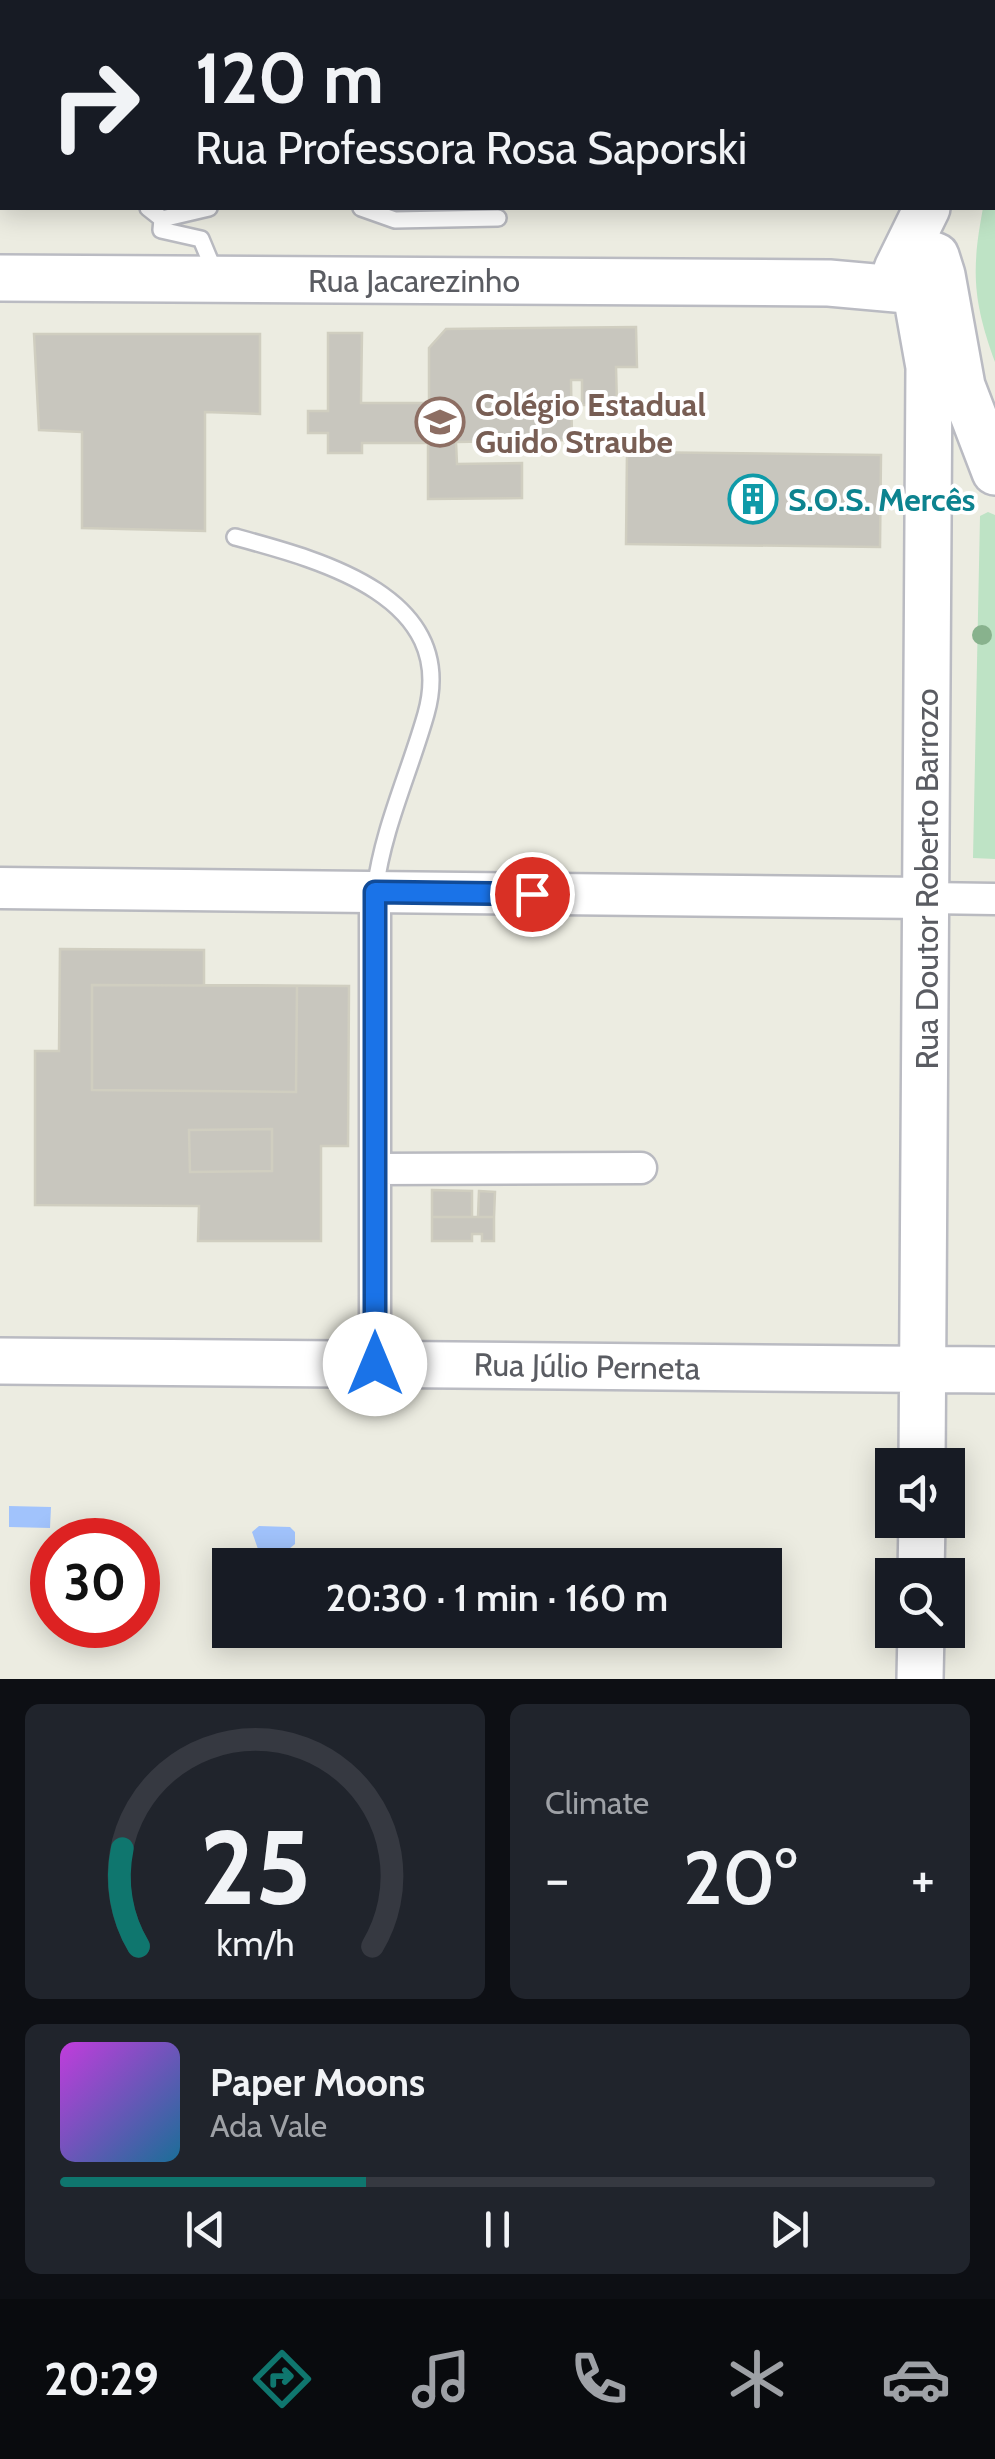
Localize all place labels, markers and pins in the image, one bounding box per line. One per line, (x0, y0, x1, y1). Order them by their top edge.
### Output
place label: Colégio Estadual Guido Straube (475, 385, 706, 461)
school or university icon: Colégio Estadual Guido Straube (414, 396, 466, 448)
building icon: S.O.S. Mercês (727, 473, 779, 525)
place label: S.O.S. Mercês (788, 480, 975, 519)
pin (490, 852, 575, 937)

